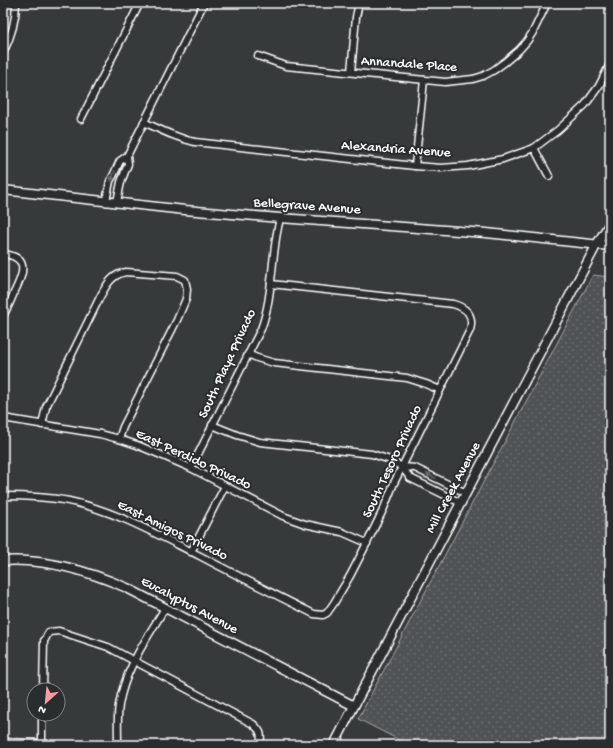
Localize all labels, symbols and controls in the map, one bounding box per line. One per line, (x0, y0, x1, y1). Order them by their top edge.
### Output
street label: Annandale Place (360, 53, 458, 77)
street label: Alexandria Avenue (341, 138, 452, 162)
one-way arrow (110, 170, 116, 182)
street label: Bellegrave Avenue (252, 195, 362, 219)
street label: South Playa Privado (195, 307, 261, 421)
street label: South Tesoro Privado (359, 403, 427, 521)
street label: East Perdido Privado (132, 426, 254, 494)
street label: Mill Creek Avenue (423, 439, 486, 537)
one-way arrow (425, 473, 437, 479)
street label: East Amigos Privado (114, 497, 230, 565)
street label: Eucalyptus Avenue (138, 573, 241, 639)
north arrow (26, 682, 66, 722)
text: N (36, 702, 48, 716)

